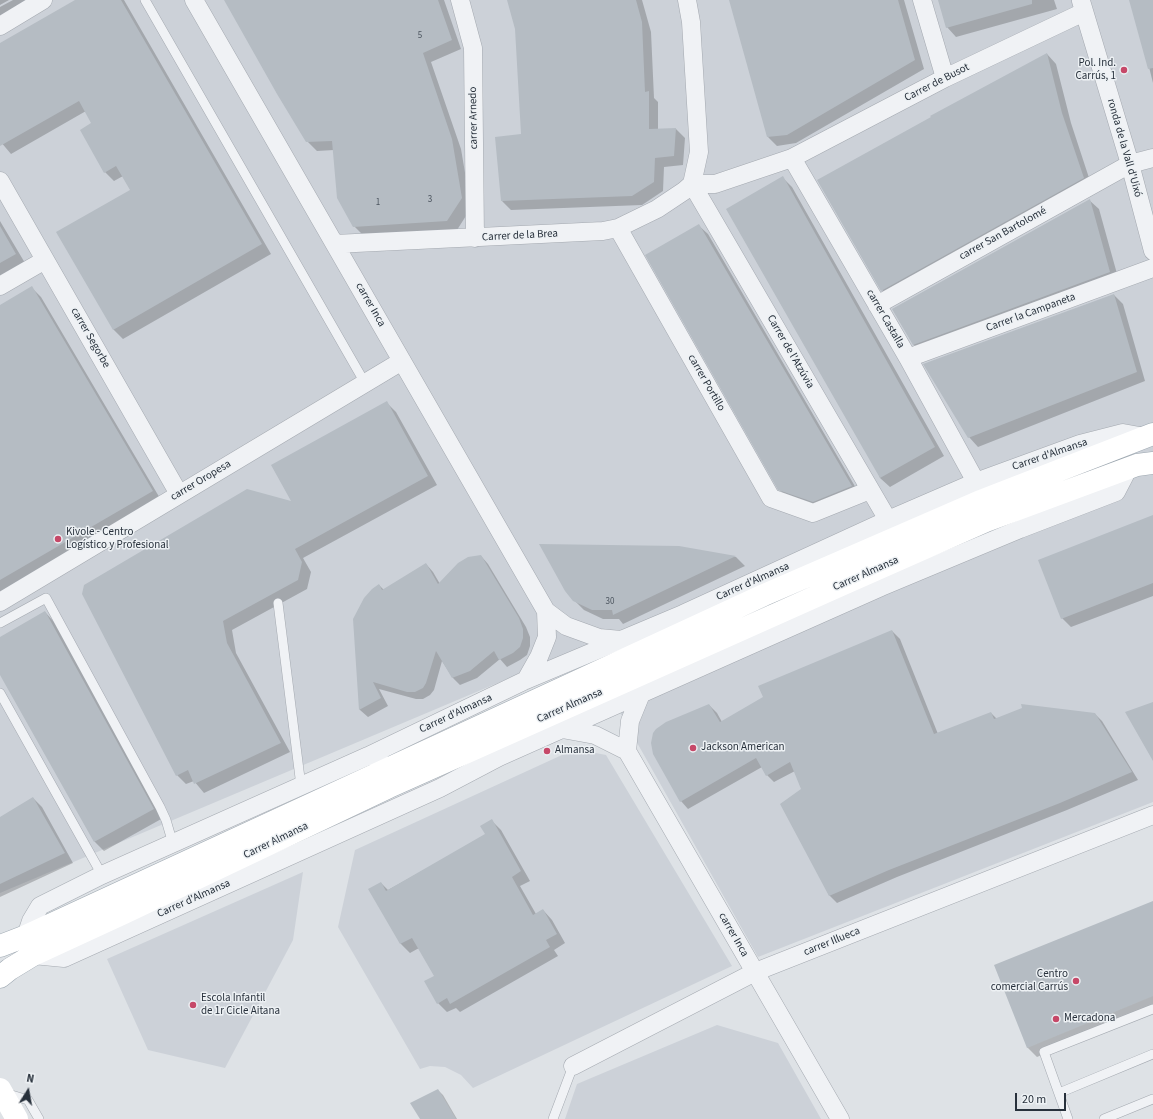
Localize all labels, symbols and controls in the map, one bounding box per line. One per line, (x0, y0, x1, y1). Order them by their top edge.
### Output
house number: 5 (418, 31, 422, 41)
place label: Pol. Ind. Carrús, 1 (1076, 57, 1116, 83)
street label: Carrer de Busot (902, 61, 972, 105)
marker: Pol. Ind. Carrús, 1 (1119, 65, 1129, 75)
street label: carrer Arnedo (467, 87, 481, 149)
street label: ronda de la Vall d'Uixó (1104, 97, 1144, 199)
house number: 3 (428, 195, 432, 205)
house number: 1 (376, 198, 380, 208)
street label: carrer San Bartolomé (957, 205, 1049, 263)
street label: Carrer de la Brea (482, 227, 558, 245)
street label: carrer Inca (352, 281, 388, 329)
street label: carrer Castalla (863, 287, 907, 351)
street label: Carrer la Campaneta (984, 291, 1078, 335)
street label: carrer Segorbe (67, 306, 113, 370)
street label: Carrer de l'Atzúvia (764, 313, 816, 391)
street label: carrer Portillo (684, 352, 728, 414)
street label: Carrer d'Almansa (1011, 436, 1089, 474)
street label: carrer Oropesa (168, 458, 234, 504)
place label: Kivole - Centro Logístico y Profesional (66, 526, 169, 552)
marker: Kivole - Centro Logístico y Profesional (53, 534, 63, 544)
street label: Carrer Almansa (831, 554, 901, 594)
street label: Carrer d'Almansa (714, 560, 792, 604)
house number: 30 (606, 597, 614, 607)
street label: Carrer Almansa (535, 686, 605, 726)
street label: Carrer d'Almansa (418, 691, 494, 737)
place label: Jackson American (701, 741, 785, 755)
marker: Jackson American (688, 743, 698, 753)
place label: Almansa (555, 744, 595, 758)
marker: Almansa (542, 746, 552, 756)
street label: Carrer Almansa (241, 820, 311, 862)
street label: Carrer d'Almansa (155, 877, 233, 921)
street label: carrer Inca (715, 911, 751, 959)
street label: carrer Illueca (802, 925, 862, 959)
place label: Centro comercial Carrús (991, 968, 1068, 994)
marker: Centro comercial Carrús (1071, 976, 1081, 986)
place label: Escola Infantil de 1r Cicle Aitana (201, 992, 280, 1018)
marker: Escola Infantil de 1r Cicle Aitana (188, 1000, 198, 1010)
place label: Mercadona (1064, 1012, 1115, 1026)
marker: Mercadona (1051, 1014, 1061, 1024)
north arrow (8, 1071, 48, 1111)
text: N (25, 1071, 35, 1087)
scale bar (1017, 1085, 1068, 1111)
text: 20 m (1022, 1091, 1046, 1108)

